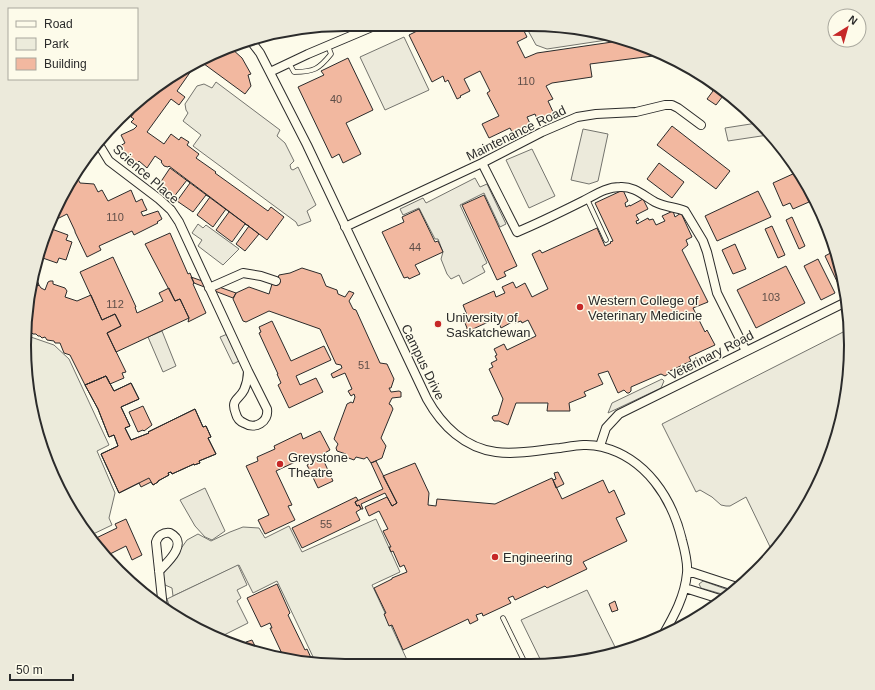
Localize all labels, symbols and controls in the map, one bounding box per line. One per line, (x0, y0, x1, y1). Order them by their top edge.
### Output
legend (8, 8, 138, 80)
north arrow (827, 8, 867, 48)
text: N (846, 13, 860, 27)
text: Road (44, 17, 73, 31)
text: Park (44, 37, 70, 51)
text: Building (44, 57, 87, 71)
house number: 110 (517, 75, 535, 87)
house number: 40 (330, 93, 342, 105)
street label: Maintenance Road (464, 102, 568, 164)
street label: Science Place (110, 141, 182, 207)
house number: 110 (106, 211, 124, 223)
house number: 44 (409, 241, 421, 253)
house number: 103 (762, 291, 780, 303)
place label: Western College of Veterinary Medicine (588, 293, 702, 323)
house number: 112 (106, 298, 124, 310)
marker: Western College of Veterinary Medicine (575, 302, 585, 312)
place label: University of Saskatchewan (446, 310, 531, 340)
marker: University of Saskatchewan (433, 319, 443, 329)
street label: Campus Drive (398, 322, 448, 402)
street label: Veterinary Road (666, 327, 756, 383)
house number: 51 (358, 359, 370, 371)
place label: Greystone Theatre (288, 450, 348, 480)
marker: Greystone Theatre (275, 459, 285, 469)
house number: 55 (320, 518, 332, 530)
place label: Engineering (503, 550, 572, 565)
marker: Engineering (490, 552, 500, 562)
scale bar (10, 656, 73, 682)
text: 50 m (16, 663, 43, 677)

